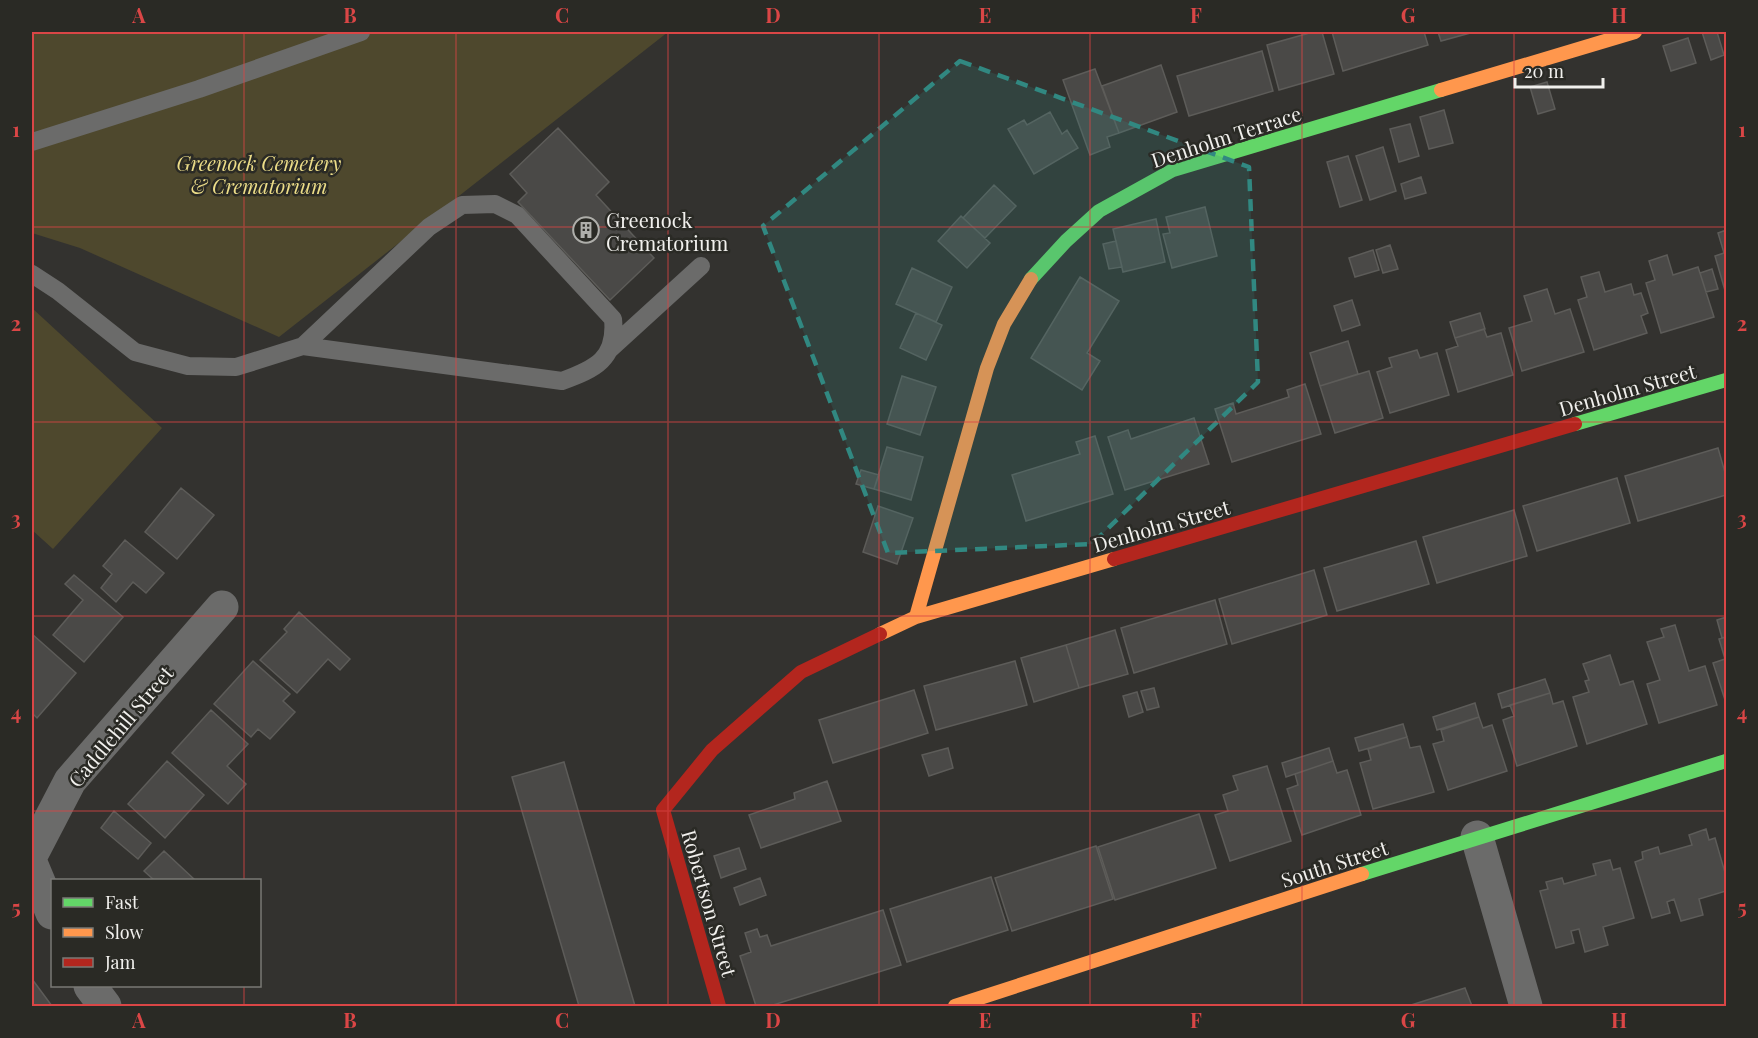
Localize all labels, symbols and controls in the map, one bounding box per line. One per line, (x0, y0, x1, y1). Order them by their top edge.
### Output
text: A (131, 1, 146, 28)
text: B (343, 1, 357, 28)
text: C (555, 1, 569, 28)
text: D (765, 1, 781, 28)
text: E (979, 1, 991, 28)
text: F (1190, 1, 1202, 28)
text: G (1401, 1, 1416, 28)
text: H (1611, 1, 1627, 28)
scale bar (1515, 51, 1604, 89)
text: 20 m (1524, 59, 1564, 83)
street label: Denholm Terrace (1147, 99, 1305, 173)
text: 1 (12, 115, 20, 142)
text: 1 (1738, 115, 1746, 142)
park label: Greenock Cemetery & Crematorium (177, 149, 342, 199)
place label: Greenock Crematorium (606, 206, 729, 256)
building icon: Greenock Crematorium (571, 215, 601, 245)
text: 2 (11, 309, 21, 336)
text: 2 (1737, 309, 1747, 336)
street label: Denholm Street (1555, 356, 1699, 421)
street label: Denholm Street (1089, 492, 1233, 557)
text: 3 (11, 504, 21, 531)
text: 3 (1737, 504, 1747, 531)
street label: Caddlehill Street (61, 659, 179, 792)
text: 4 (11, 698, 21, 725)
text: 4 (1737, 698, 1747, 725)
street label: Robertson Street (676, 826, 744, 981)
street label: South Street (1277, 833, 1392, 893)
legend (51, 879, 261, 987)
text: Fast (105, 890, 139, 914)
text: 5 (11, 893, 21, 920)
text: 5 (1737, 893, 1747, 920)
text: Slow (105, 920, 143, 944)
text: Jam (104, 950, 135, 974)
text: A (131, 1006, 146, 1033)
text: B (343, 1006, 357, 1033)
text: C (555, 1006, 569, 1033)
text: D (765, 1006, 781, 1033)
text: E (979, 1006, 991, 1033)
text: F (1190, 1006, 1202, 1033)
text: G (1401, 1006, 1416, 1033)
text: H (1611, 1006, 1627, 1033)

